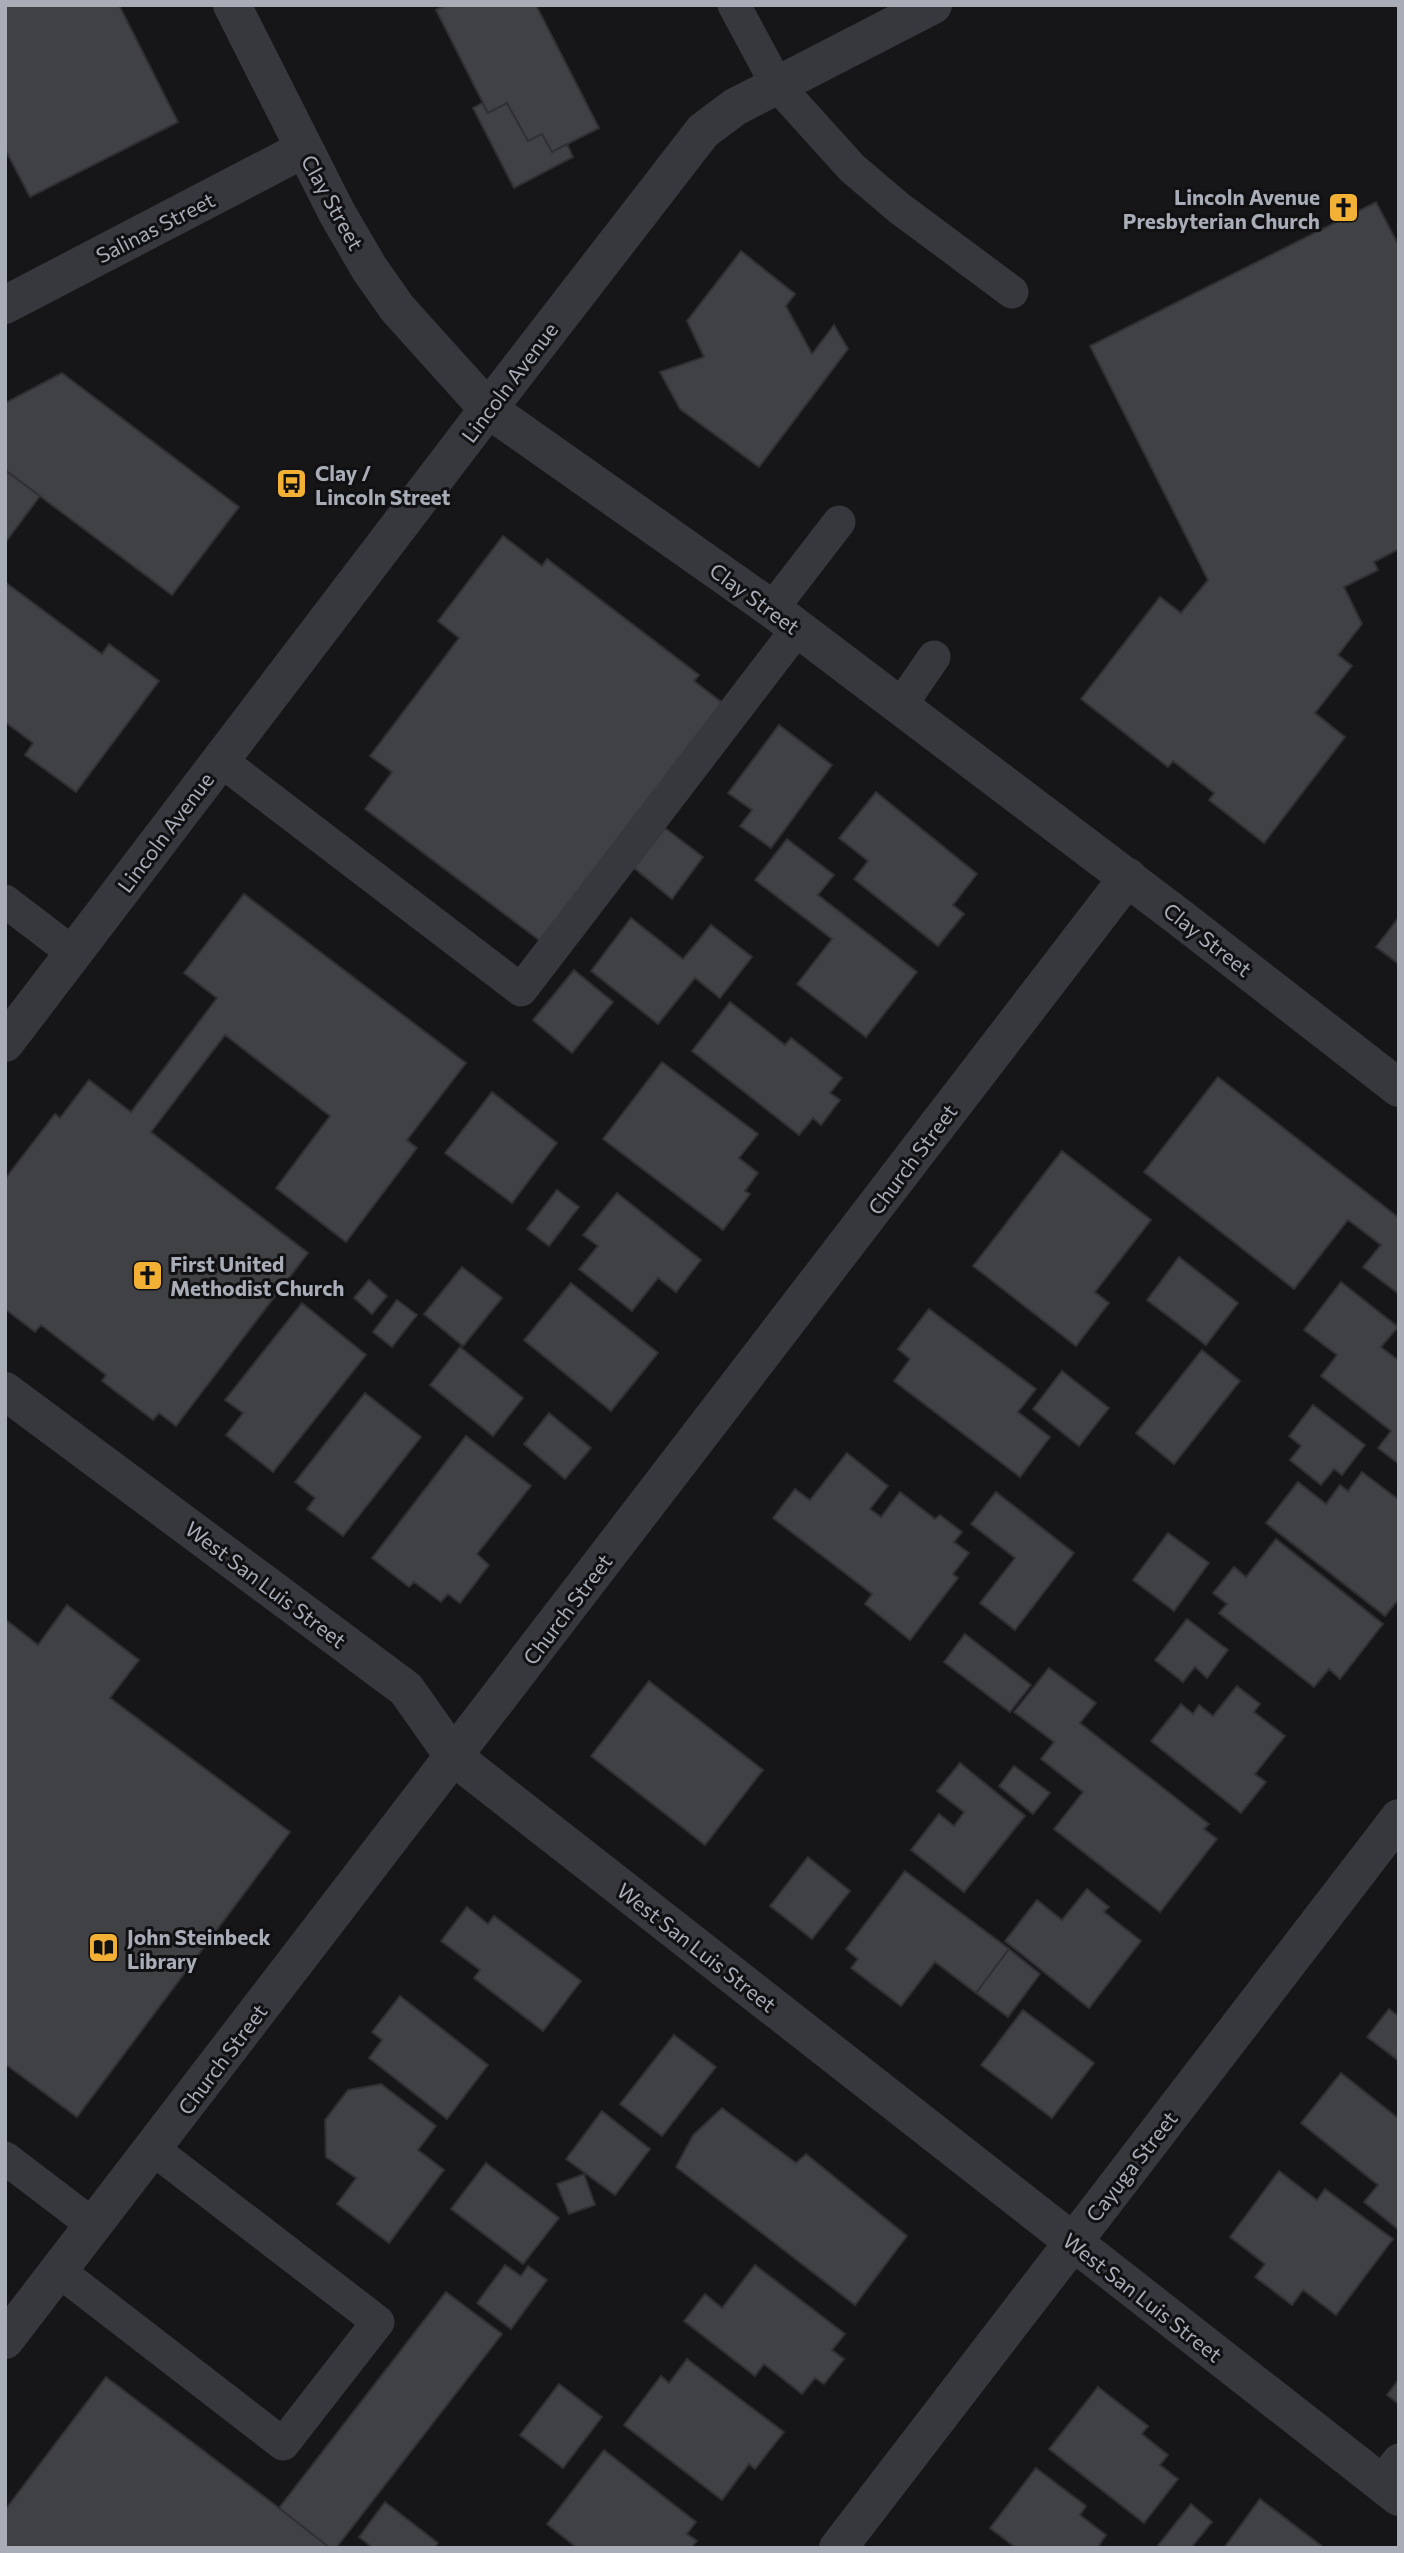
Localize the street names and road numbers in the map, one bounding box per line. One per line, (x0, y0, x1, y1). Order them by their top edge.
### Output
street label: Clay Street (297, 150, 369, 254)
street label: Salinas Street (91, 186, 219, 268)
street label: Lincoln Avenue (456, 317, 562, 447)
street label: Clay Street (705, 557, 805, 639)
street label: Lincoln Avenue (112, 767, 218, 897)
street label: Clay Street (1159, 897, 1257, 981)
street label: Church Street (862, 1099, 962, 1219)
street label: West San Luis Street (181, 1515, 351, 1653)
street label: Church Street (517, 1549, 617, 1669)
street label: West San Luis Street (613, 1877, 781, 2017)
street label: Church Street (172, 1999, 272, 2119)
street label: Cayuga Street (1080, 2106, 1182, 2226)
street label: West San Luis Street (1059, 2227, 1227, 2367)

